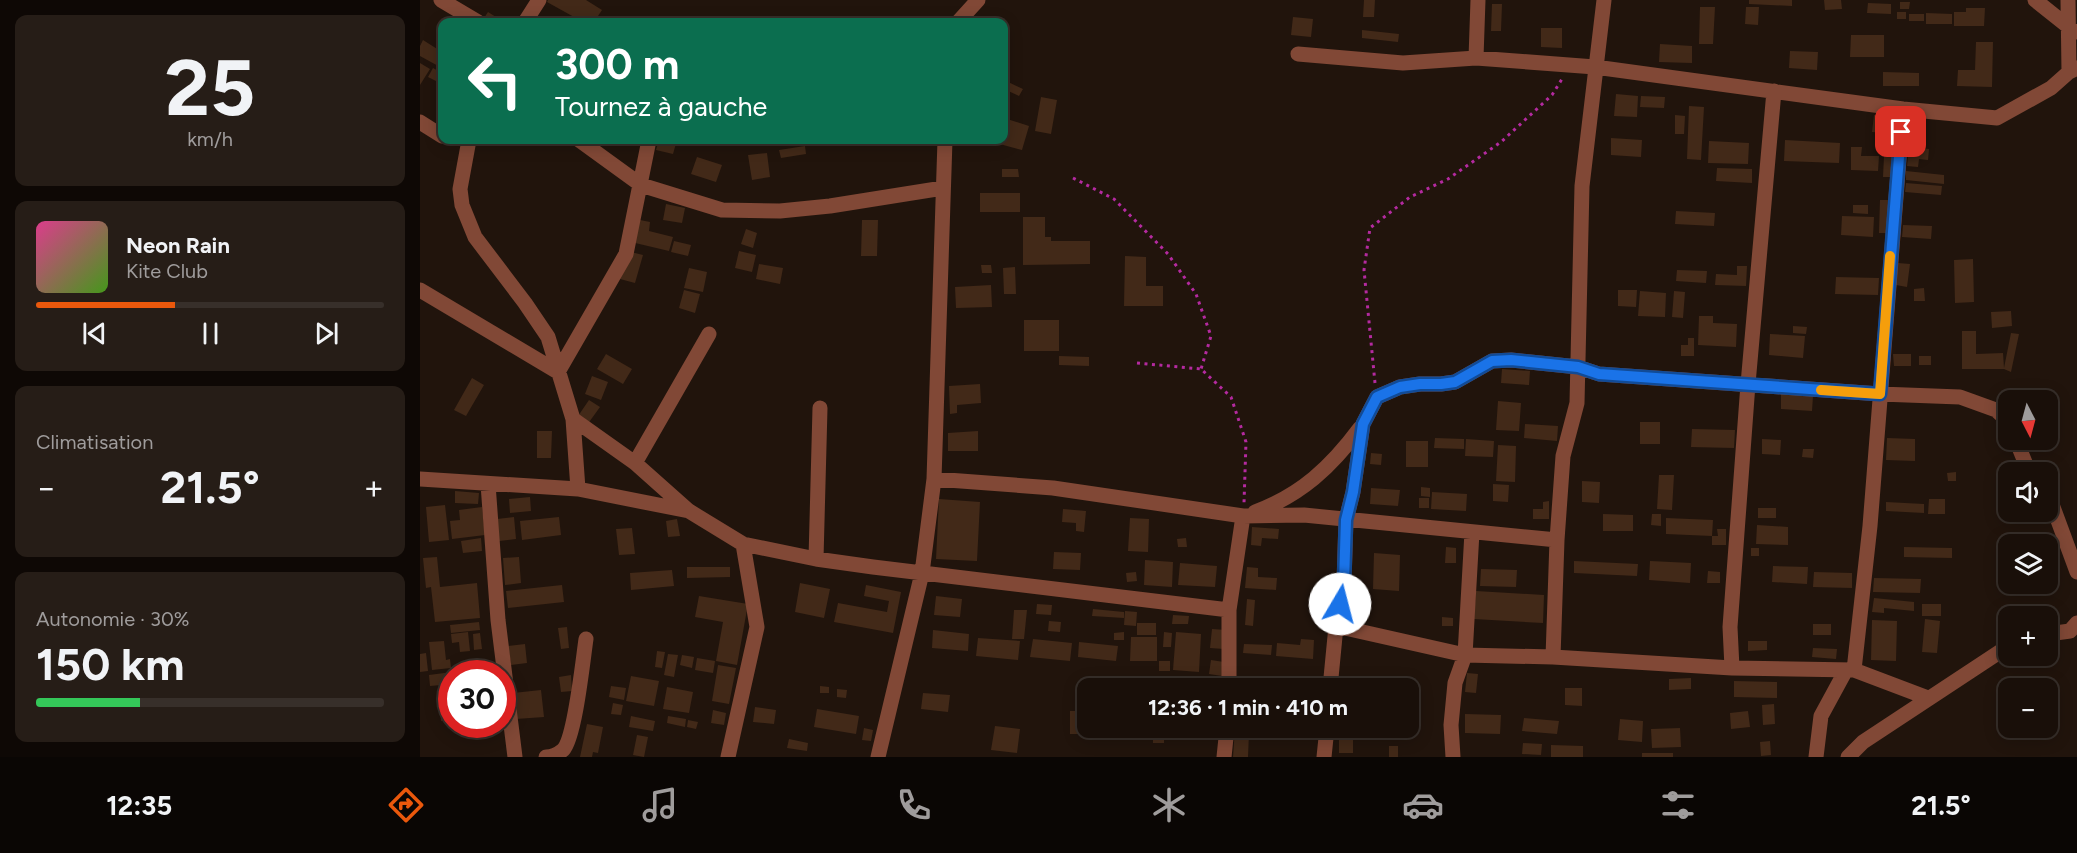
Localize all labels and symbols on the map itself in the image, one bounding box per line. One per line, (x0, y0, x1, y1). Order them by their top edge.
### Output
pin (1875, 106, 1926, 157)
north arrow (1998, 390, 2058, 450)
position arrow (1308, 572, 1372, 636)
speed limit sign: 30 (438, 660, 516, 738)

